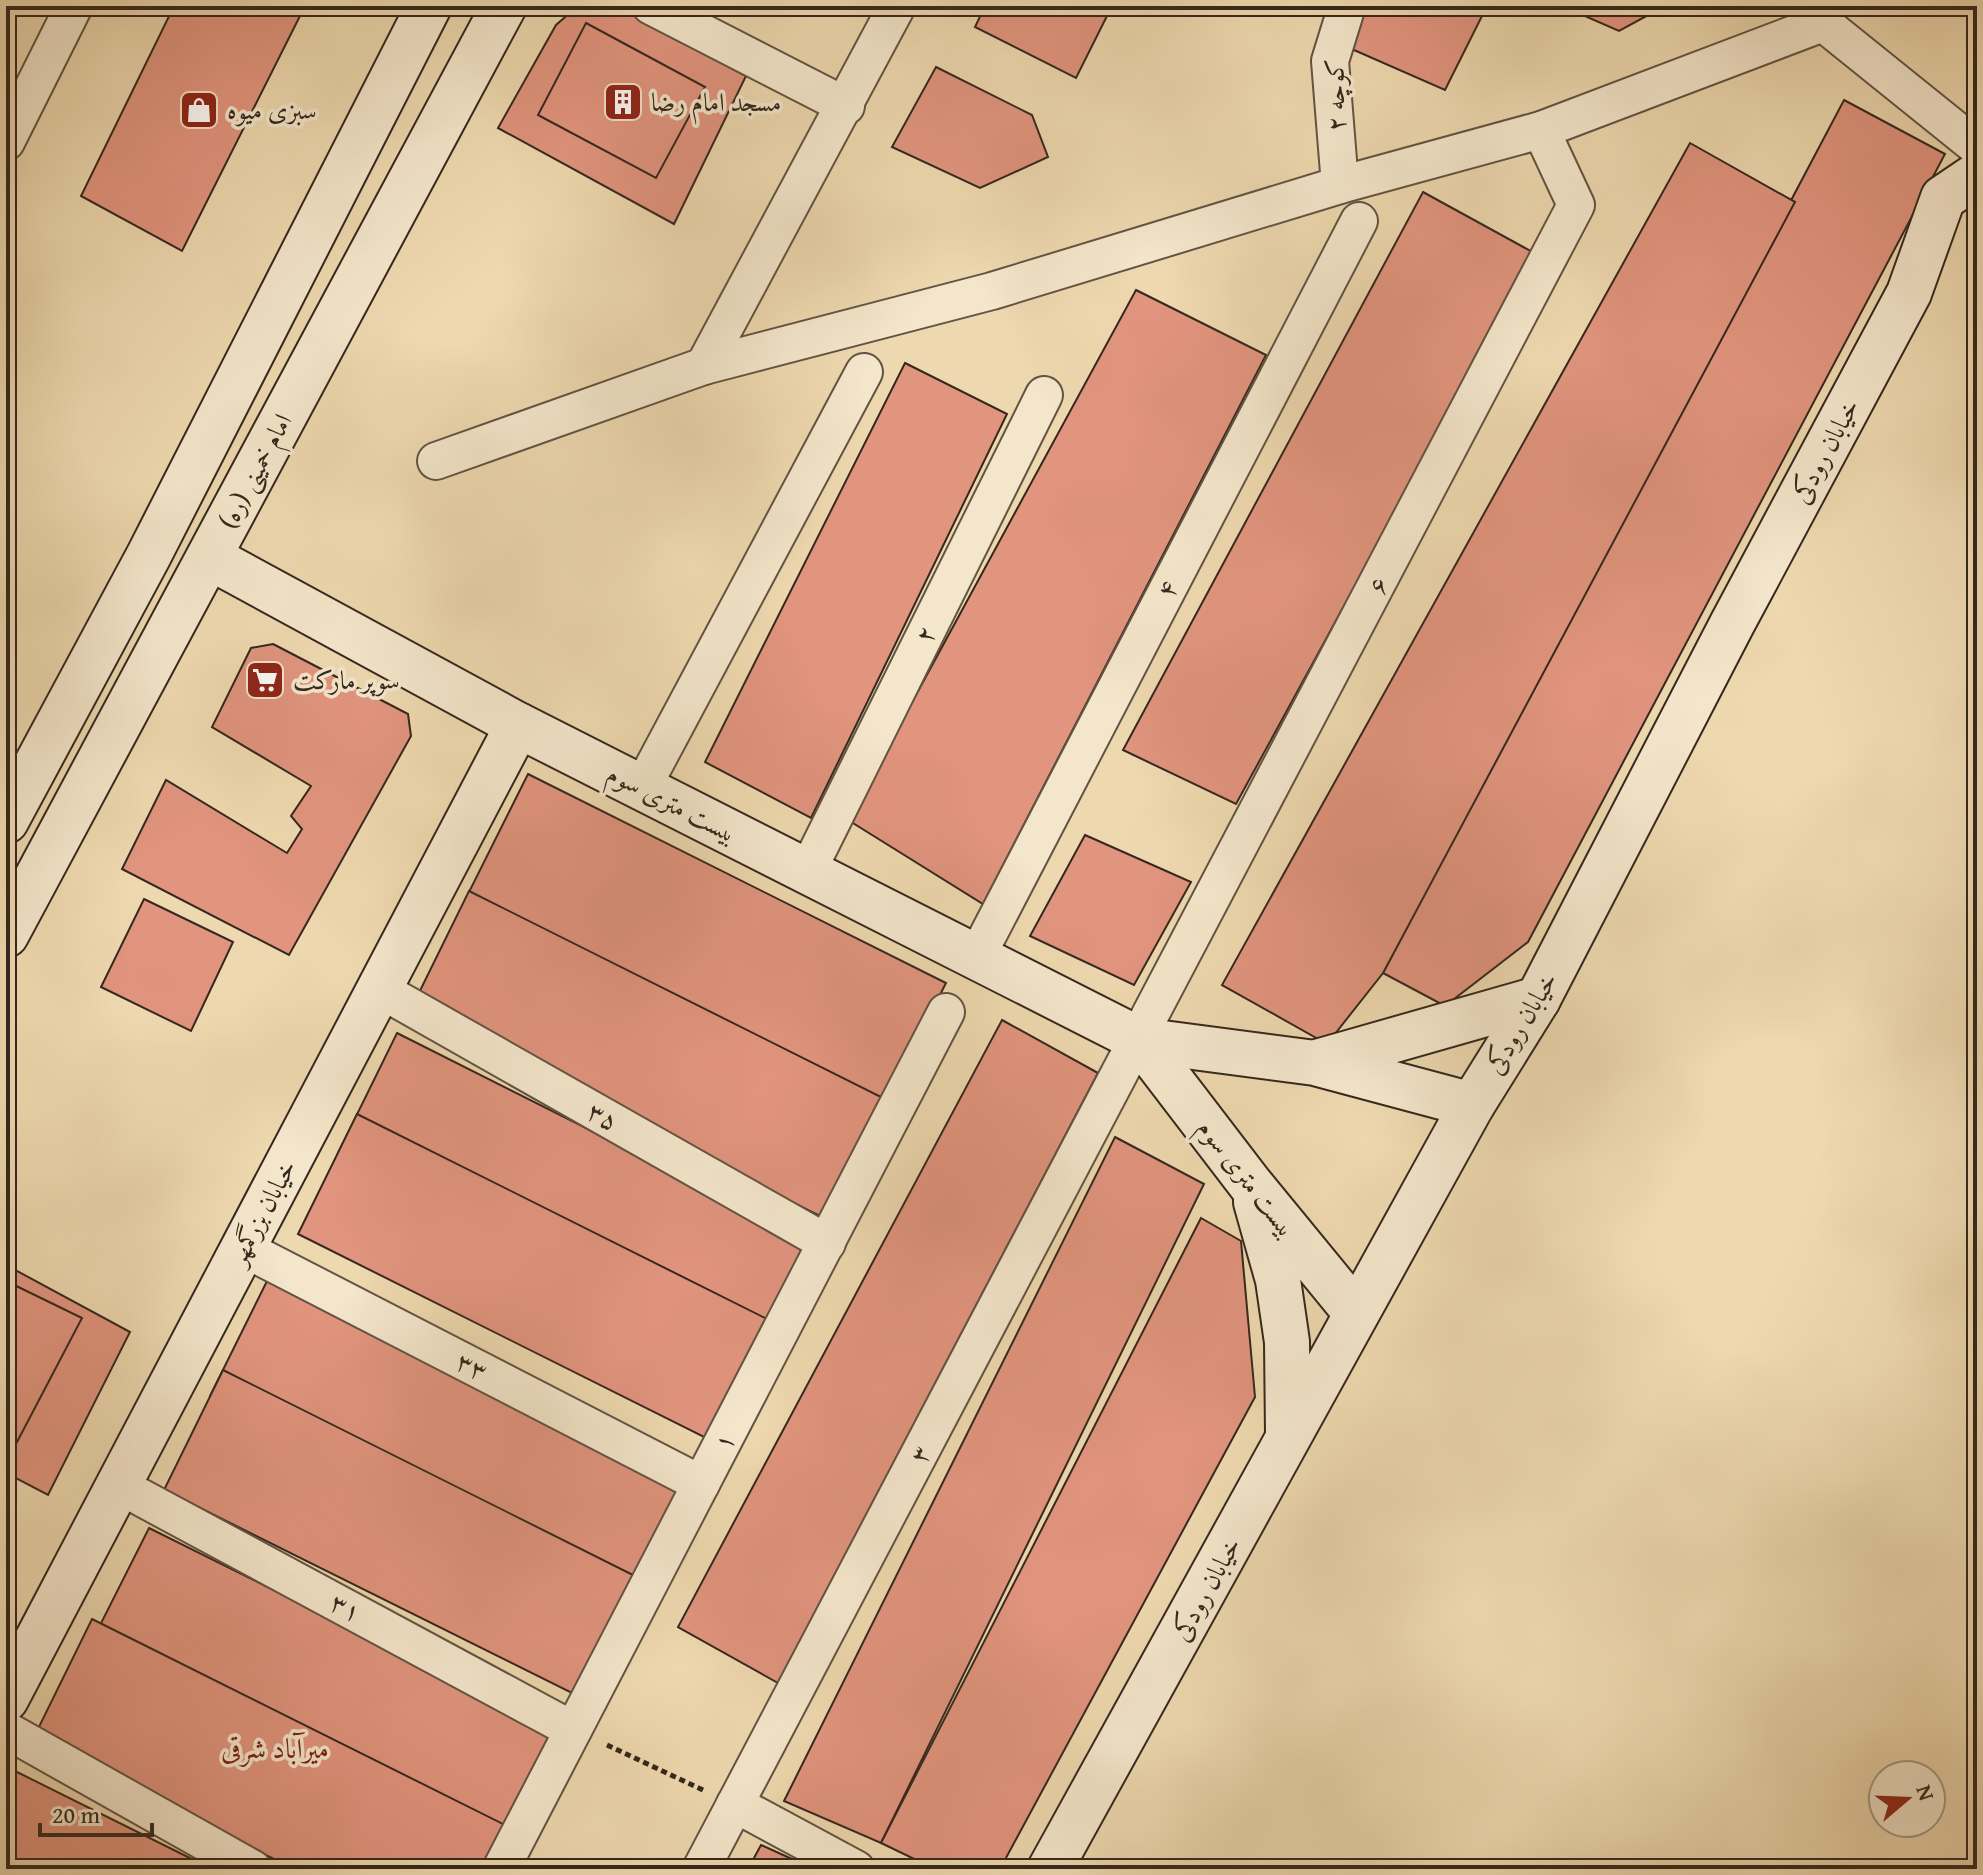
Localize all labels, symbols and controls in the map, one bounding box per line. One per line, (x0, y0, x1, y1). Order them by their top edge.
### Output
street label: کوچه ۲ (1314, 58, 1355, 132)
building icon: مسجد امام رضا (602, 81, 644, 123)
place label: مسجد امام رضا (651, 82, 781, 125)
shop icon: سبزی میوه (178, 89, 220, 131)
place label: سبزی میوه (227, 90, 317, 129)
street label: خیابان رودکی (1781, 391, 1868, 510)
street label: امام خمینی (ره) (208, 406, 305, 537)
street label: ۶ (1357, 569, 1398, 601)
street label: ۴ (1146, 573, 1187, 604)
street label: ۲ (904, 618, 945, 649)
supermarket icon: سوپر مارکت (244, 659, 286, 701)
place label: سوپر مارکت (293, 660, 400, 699)
street label: بیست متری سوم (599, 753, 744, 856)
street label: خیابان رودکی (1475, 964, 1567, 1082)
street label: ۳۵ (580, 1091, 626, 1140)
street label: بیست متری سوم (1185, 1110, 1306, 1248)
street label: خیابان بزرگمهر (216, 1152, 306, 1274)
street label: ۳۳ (450, 1341, 495, 1390)
street label: ۱ (703, 1425, 744, 1457)
street label: ۳ (899, 1438, 940, 1470)
street label: خیابان رودکی (1161, 1530, 1250, 1648)
street label: ۳۱ (324, 1582, 369, 1631)
district label: میرآباد شرقی (221, 1727, 329, 1768)
north arrow (1867, 1759, 1947, 1839)
text: N (1908, 1780, 1944, 1805)
scale bar (40, 1787, 152, 1837)
text: 20 m (52, 1797, 100, 1832)

